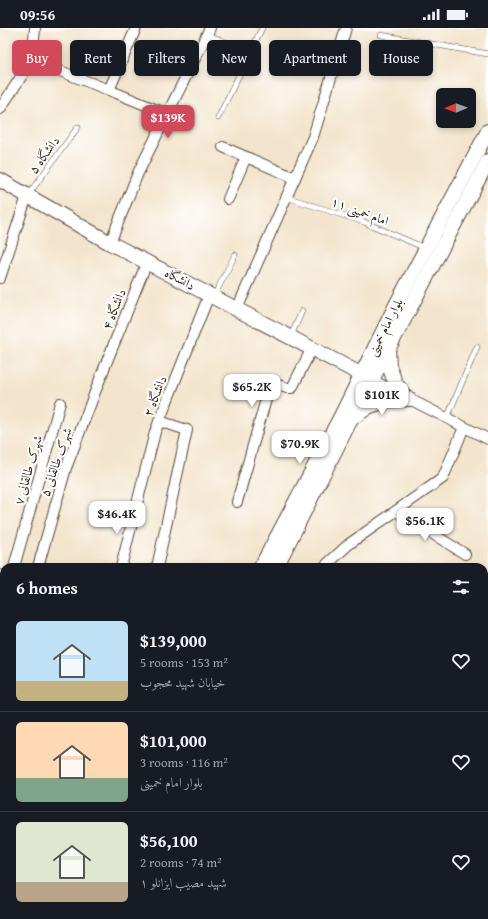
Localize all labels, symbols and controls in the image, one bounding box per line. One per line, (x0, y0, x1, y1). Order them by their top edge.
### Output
text: 09:56 (20, 4, 55, 25)
chip: Buy (12, 40, 62, 76)
chip: Rent (70, 40, 126, 76)
chip: Filters (134, 40, 199, 76)
chip: New (207, 40, 261, 76)
chip: Apartment (269, 40, 361, 76)
chip: House (369, 40, 433, 76)
north arrow (436, 88, 476, 128)
map controls (436, 88, 476, 128)
pin: $139K (140, 105, 196, 139)
text: $139K (150, 108, 186, 127)
street label: دانشگاه ۵ (24, 132, 64, 178)
street label: امام خمینی ۱۱ (328, 192, 392, 232)
street label: دانشگاه (161, 263, 199, 295)
street label: دانشگاه ۴ (97, 286, 131, 332)
street label: بلوار امام خمینی (362, 295, 409, 360)
street label: دانشگاه ۲ (138, 373, 172, 419)
pin: $65.2K (219, 374, 285, 408)
text: $65.2K (233, 377, 271, 396)
pin: $101K (354, 382, 410, 416)
text: $101K (364, 385, 400, 404)
street label: شهرک طالقانی ۵ (35, 425, 77, 499)
pin: $70.9K (267, 431, 333, 465)
street label: شهرک طالقانی ۷ (9, 433, 47, 507)
text: $70.9K (281, 434, 319, 453)
pin: $46.4K (84, 501, 150, 535)
text: $46.4K (98, 504, 136, 523)
pin: $56.1K (392, 508, 458, 542)
text: $56.1K (406, 511, 444, 530)
text: 6 homes (16, 575, 78, 600)
icon: filters (450, 576, 472, 598)
text: $139,000 (140, 628, 206, 653)
icon: home (48, 637, 96, 685)
icon: heart (450, 650, 472, 672)
text: 5 rooms · 153 m² (140, 653, 228, 672)
text: خیابان شهید محجوب (140, 673, 225, 692)
text: $101,000 (140, 728, 206, 753)
icon: home (48, 738, 96, 786)
icon: heart (450, 751, 472, 773)
text: 3 rooms · 116 m² (140, 753, 228, 772)
text: بلوار امام خمینی (140, 773, 203, 792)
text: $56,100 (140, 828, 198, 853)
icon: home (48, 838, 96, 886)
icon: heart (450, 851, 472, 873)
text: 2 rooms · 74 m² (140, 853, 222, 872)
text: شهید مصیب ایزانلو ۱ (140, 873, 227, 892)

